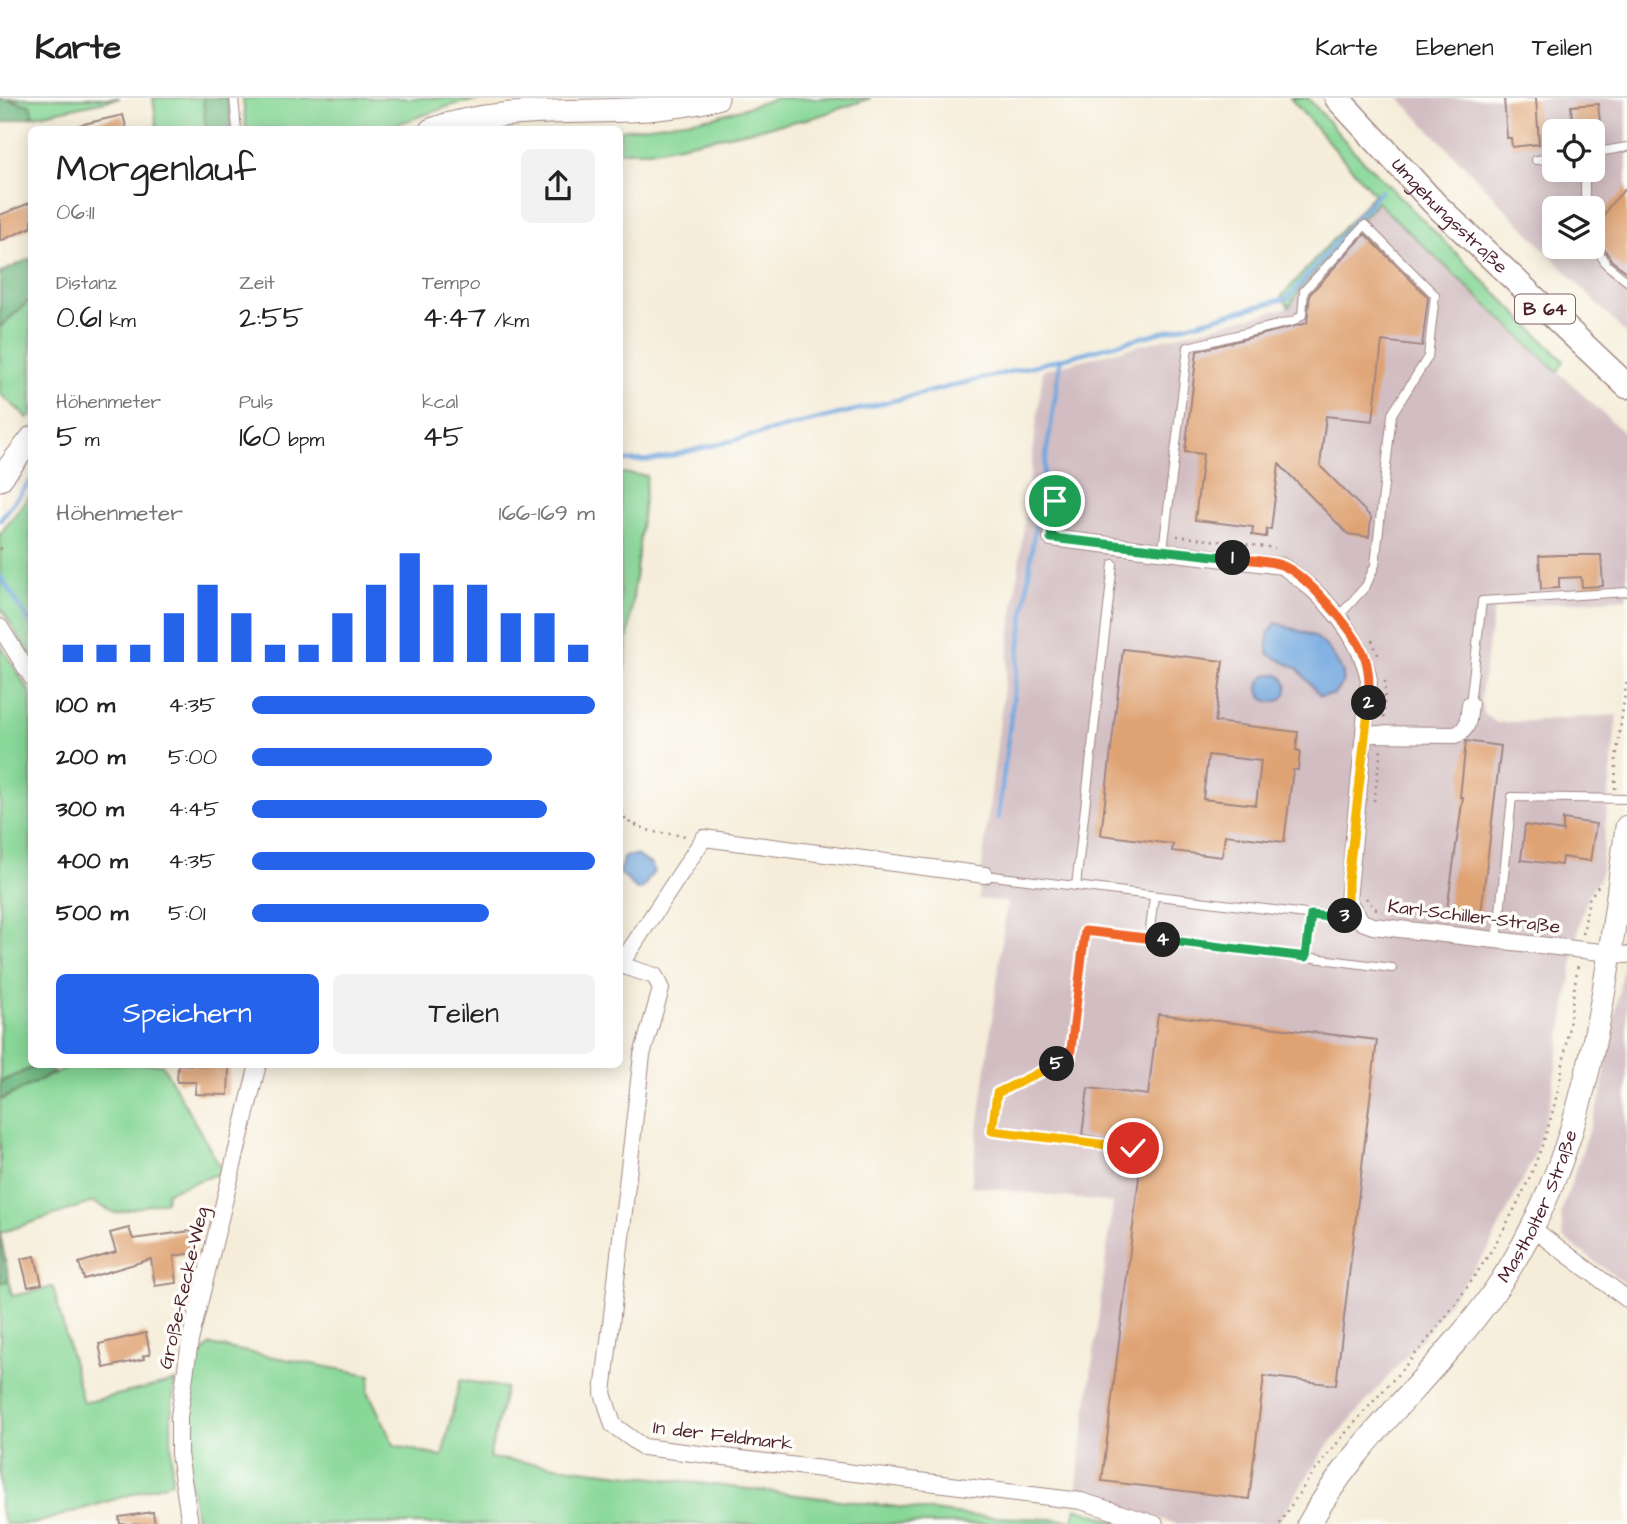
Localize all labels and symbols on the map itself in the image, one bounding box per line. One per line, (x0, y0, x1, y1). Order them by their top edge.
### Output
street label: Umgehungsstraße (1385, 152, 1514, 280)
road number: B 64 (1515, 294, 1575, 324)
pin (1025, 471, 1085, 531)
pin: 1 (1216, 540, 1250, 575)
pin: 2 (1352, 686, 1386, 720)
street label: Karl-Schiller-Straße (1386, 893, 1562, 941)
pin: 3 (1328, 898, 1362, 934)
pin: 4 (1146, 922, 1180, 958)
pin: 5 (1040, 1046, 1074, 1082)
pin (1103, 1118, 1163, 1178)
street label: Mastholter Straße (1491, 1127, 1584, 1288)
street label: Große-Recke-Weg (152, 1204, 217, 1372)
street label: In der Feldmark (651, 1414, 795, 1458)

